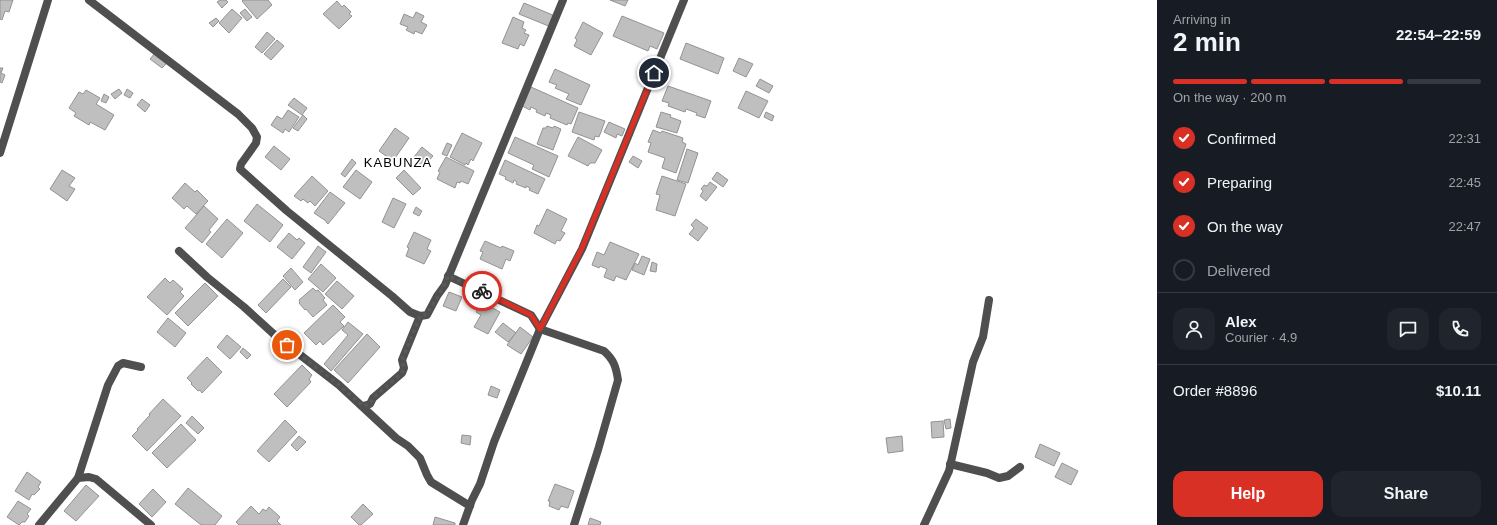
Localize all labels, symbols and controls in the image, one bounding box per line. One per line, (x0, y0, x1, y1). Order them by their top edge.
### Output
text: Arriving in (1173, 12, 1231, 27)
text: 22:54–22:59 (1396, 26, 1481, 43)
text: 2 min (1173, 27, 1241, 57)
pin (637, 56, 671, 90)
icon: home (643, 62, 665, 84)
text: On the way · 200 m (1173, 90, 1286, 105)
icon: check (1173, 127, 1195, 149)
text: Confirmed (1207, 130, 1276, 147)
text: 22:31 (1448, 131, 1481, 146)
district label: KABUNZA (364, 155, 432, 170)
icon: check (1173, 171, 1195, 193)
text: Preparing (1207, 174, 1272, 191)
text: 22:45 (1448, 175, 1481, 190)
icon: check (1173, 215, 1195, 237)
text: On the way (1207, 218, 1283, 235)
text: 22:47 (1448, 219, 1481, 234)
text: Delivered (1207, 262, 1270, 279)
courier (462, 271, 502, 311)
icon: bike (471, 280, 493, 302)
button: person (1173, 308, 1215, 350)
button: chat (1387, 308, 1429, 350)
button: phone (1439, 308, 1481, 350)
text: Alex (1225, 313, 1257, 330)
pin (270, 328, 304, 362)
text: Courier · 4.9 (1225, 330, 1297, 345)
icon: bag (276, 334, 298, 356)
text: Order #8896 (1173, 382, 1257, 399)
text: $10.11 (1436, 382, 1481, 399)
button: Help (1173, 471, 1323, 517)
button: Share (1331, 471, 1481, 517)

